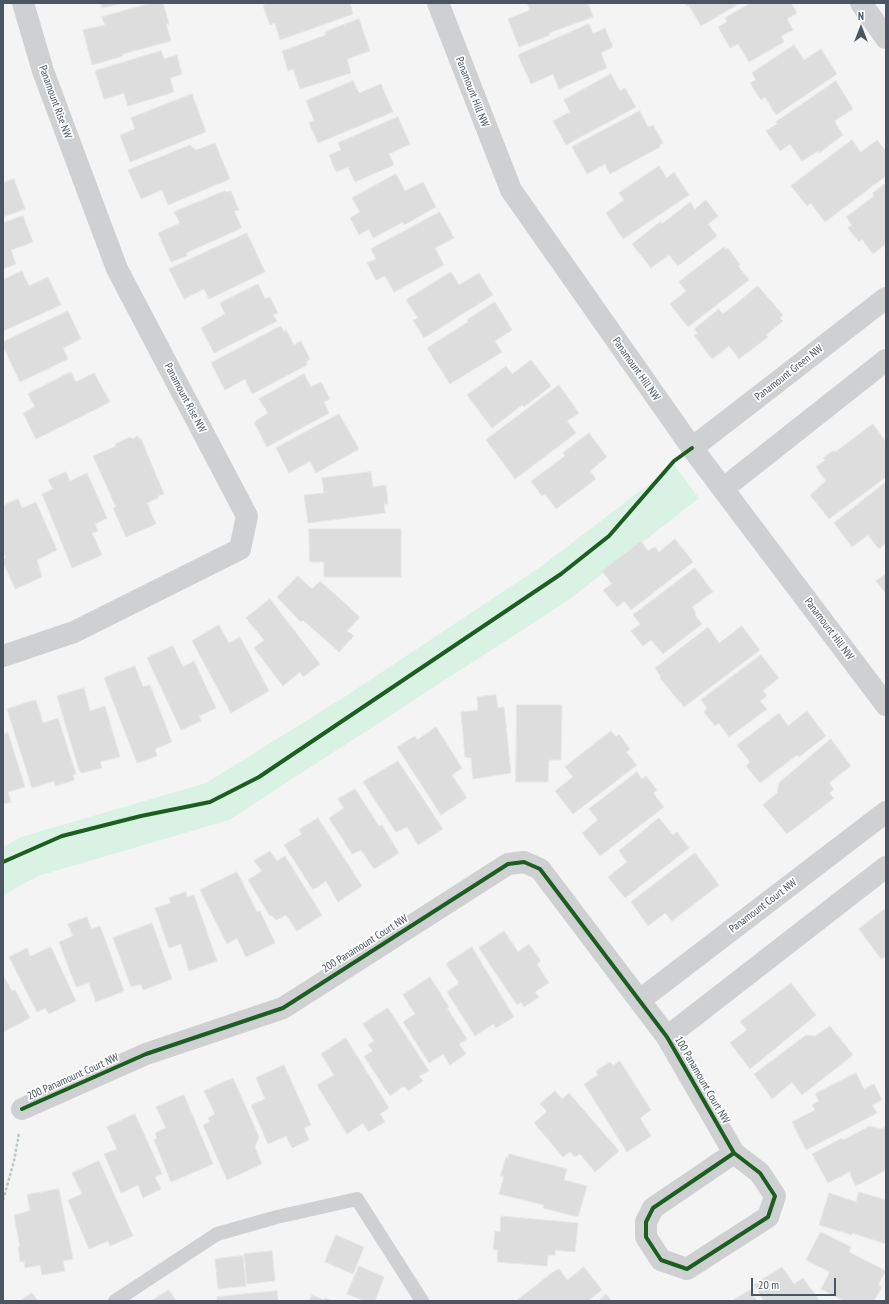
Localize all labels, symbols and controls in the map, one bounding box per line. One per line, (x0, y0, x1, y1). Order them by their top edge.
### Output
north arrow (841, 8, 881, 48)
text: N (858, 9, 864, 23)
street label: Panamount Hill NW (453, 55, 491, 129)
street label: Panamount Rise NW (36, 64, 74, 140)
street label: Panamount Hill NW (609, 335, 663, 403)
street label: Panamount Green NW (752, 342, 826, 404)
street label: Panamount Rise NW (161, 361, 209, 435)
street label: Panamount Hill NW (801, 595, 857, 663)
street label: Panamount Court NW (727, 876, 799, 936)
street label: 200 Panamount Court NW (320, 912, 410, 976)
street label: 100 Panamount Court NW (672, 1034, 732, 1126)
street label: 200 Panamount Court NW (25, 1051, 121, 1103)
scale bar (753, 1270, 838, 1296)
text: 20 m (758, 1277, 779, 1292)

